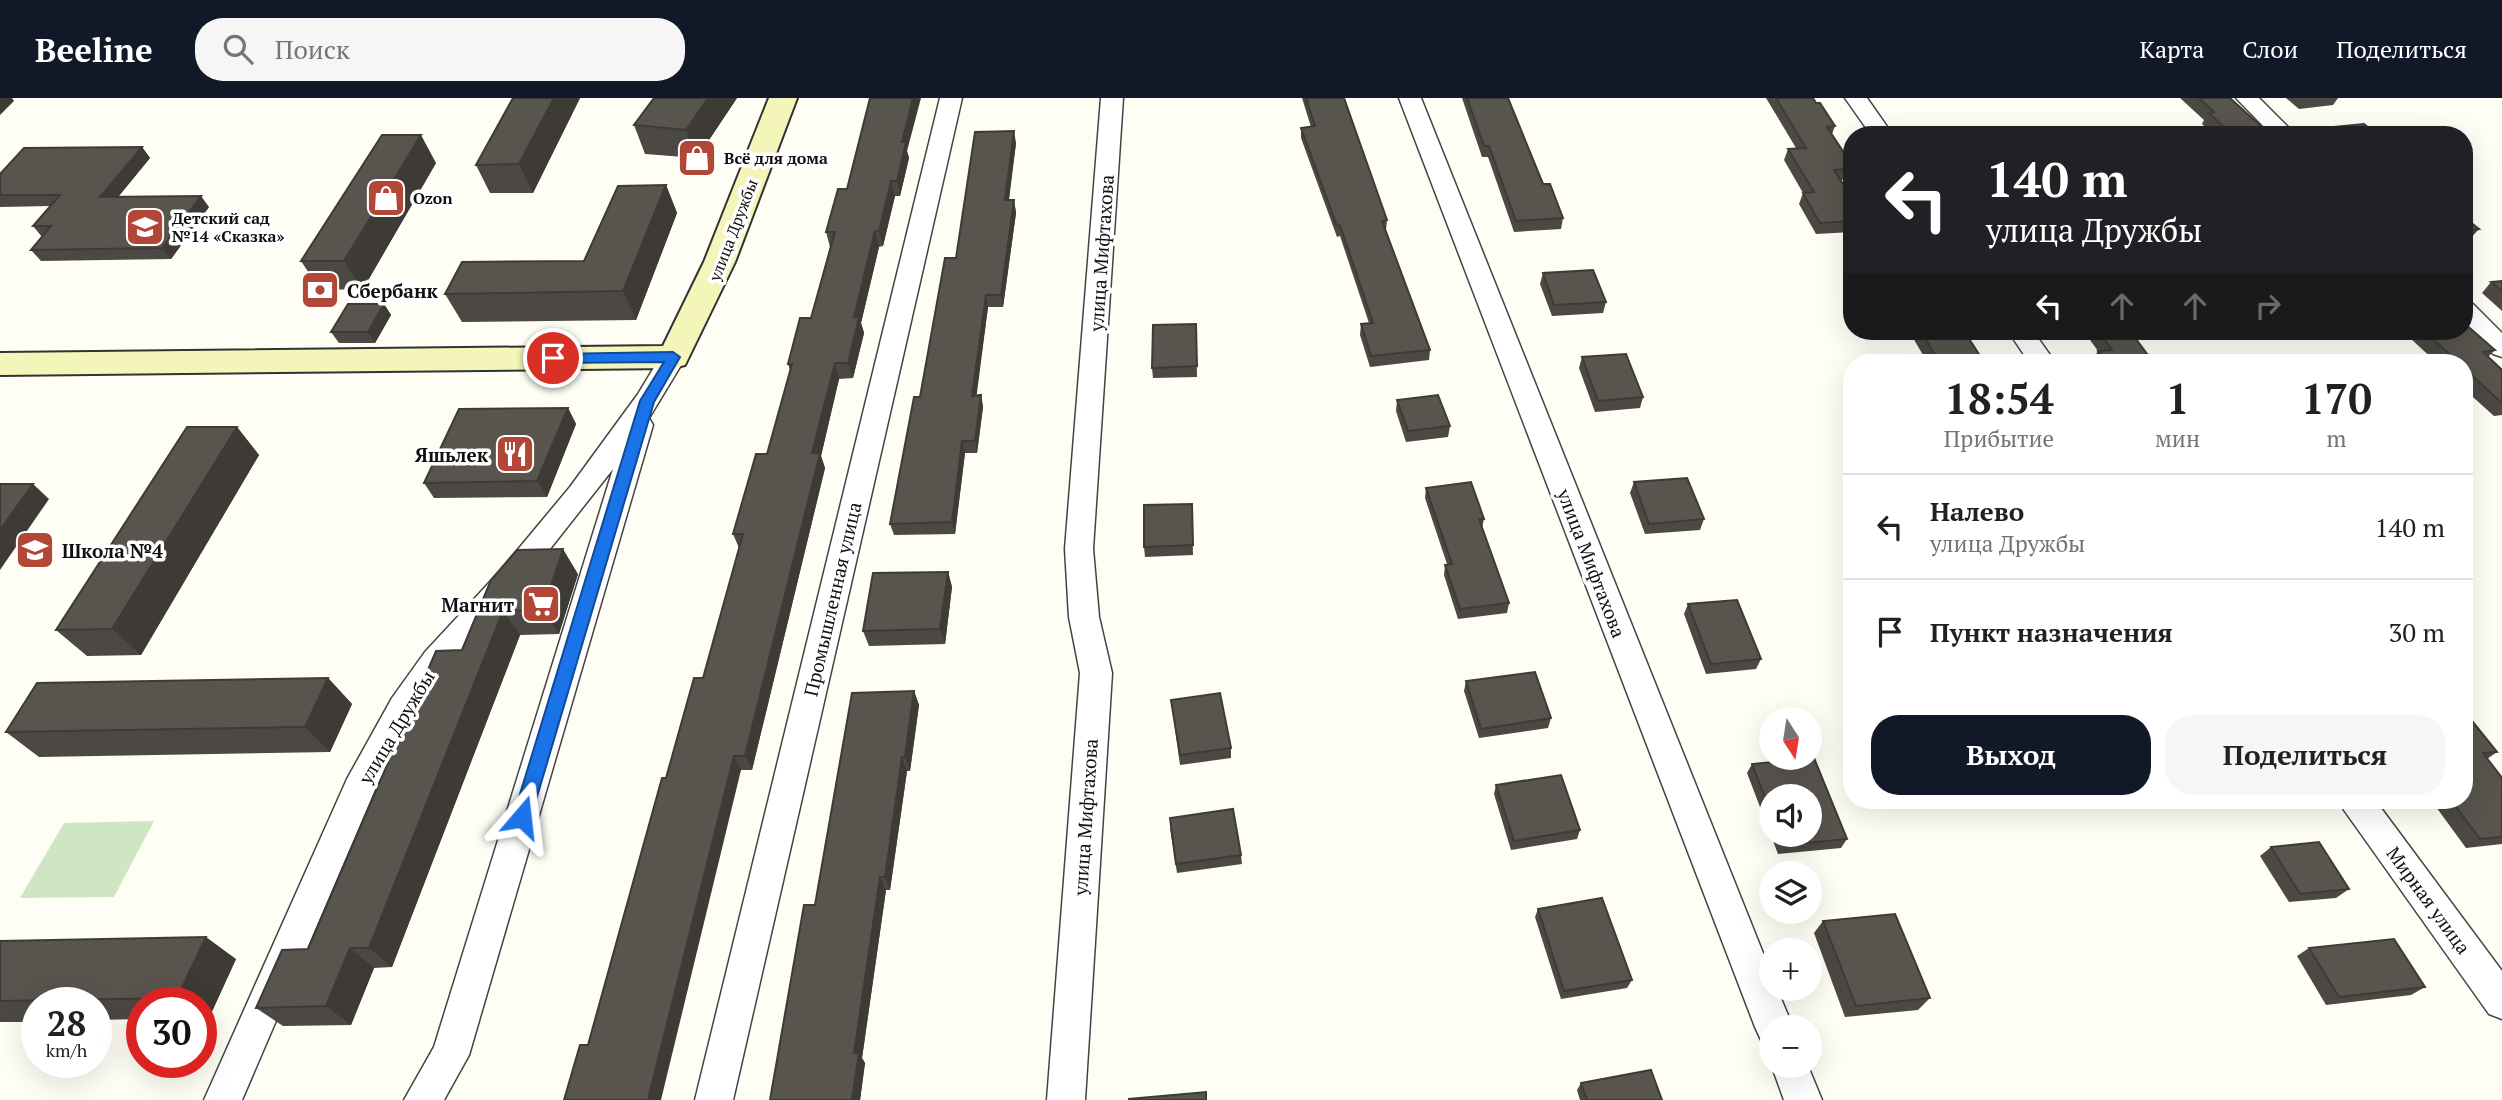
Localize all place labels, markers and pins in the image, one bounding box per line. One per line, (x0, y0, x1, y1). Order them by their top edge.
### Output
shop icon: Всё для дома (676, 137, 718, 179)
place label: Всё для дома (724, 147, 828, 169)
shop icon: Ozon (365, 177, 407, 219)
place label: Ozon (413, 187, 453, 209)
school or university icon: Детский сад №14 «Сказка» (124, 206, 166, 248)
place label: Детский сад №14 «Сказка» (172, 207, 285, 247)
bank icon: Сбербанк (299, 269, 341, 311)
place label: Сбербанк (347, 278, 439, 303)
pin (523, 328, 583, 388)
restaurant icon: Яшьлек (494, 433, 536, 475)
place label: Яшьлек (415, 442, 489, 467)
school or university icon: Школа №4 (14, 529, 56, 571)
place label: Школа №4 (62, 538, 163, 563)
supermarket icon: Магнит (520, 583, 562, 625)
place label: Магнит (441, 592, 515, 617)

